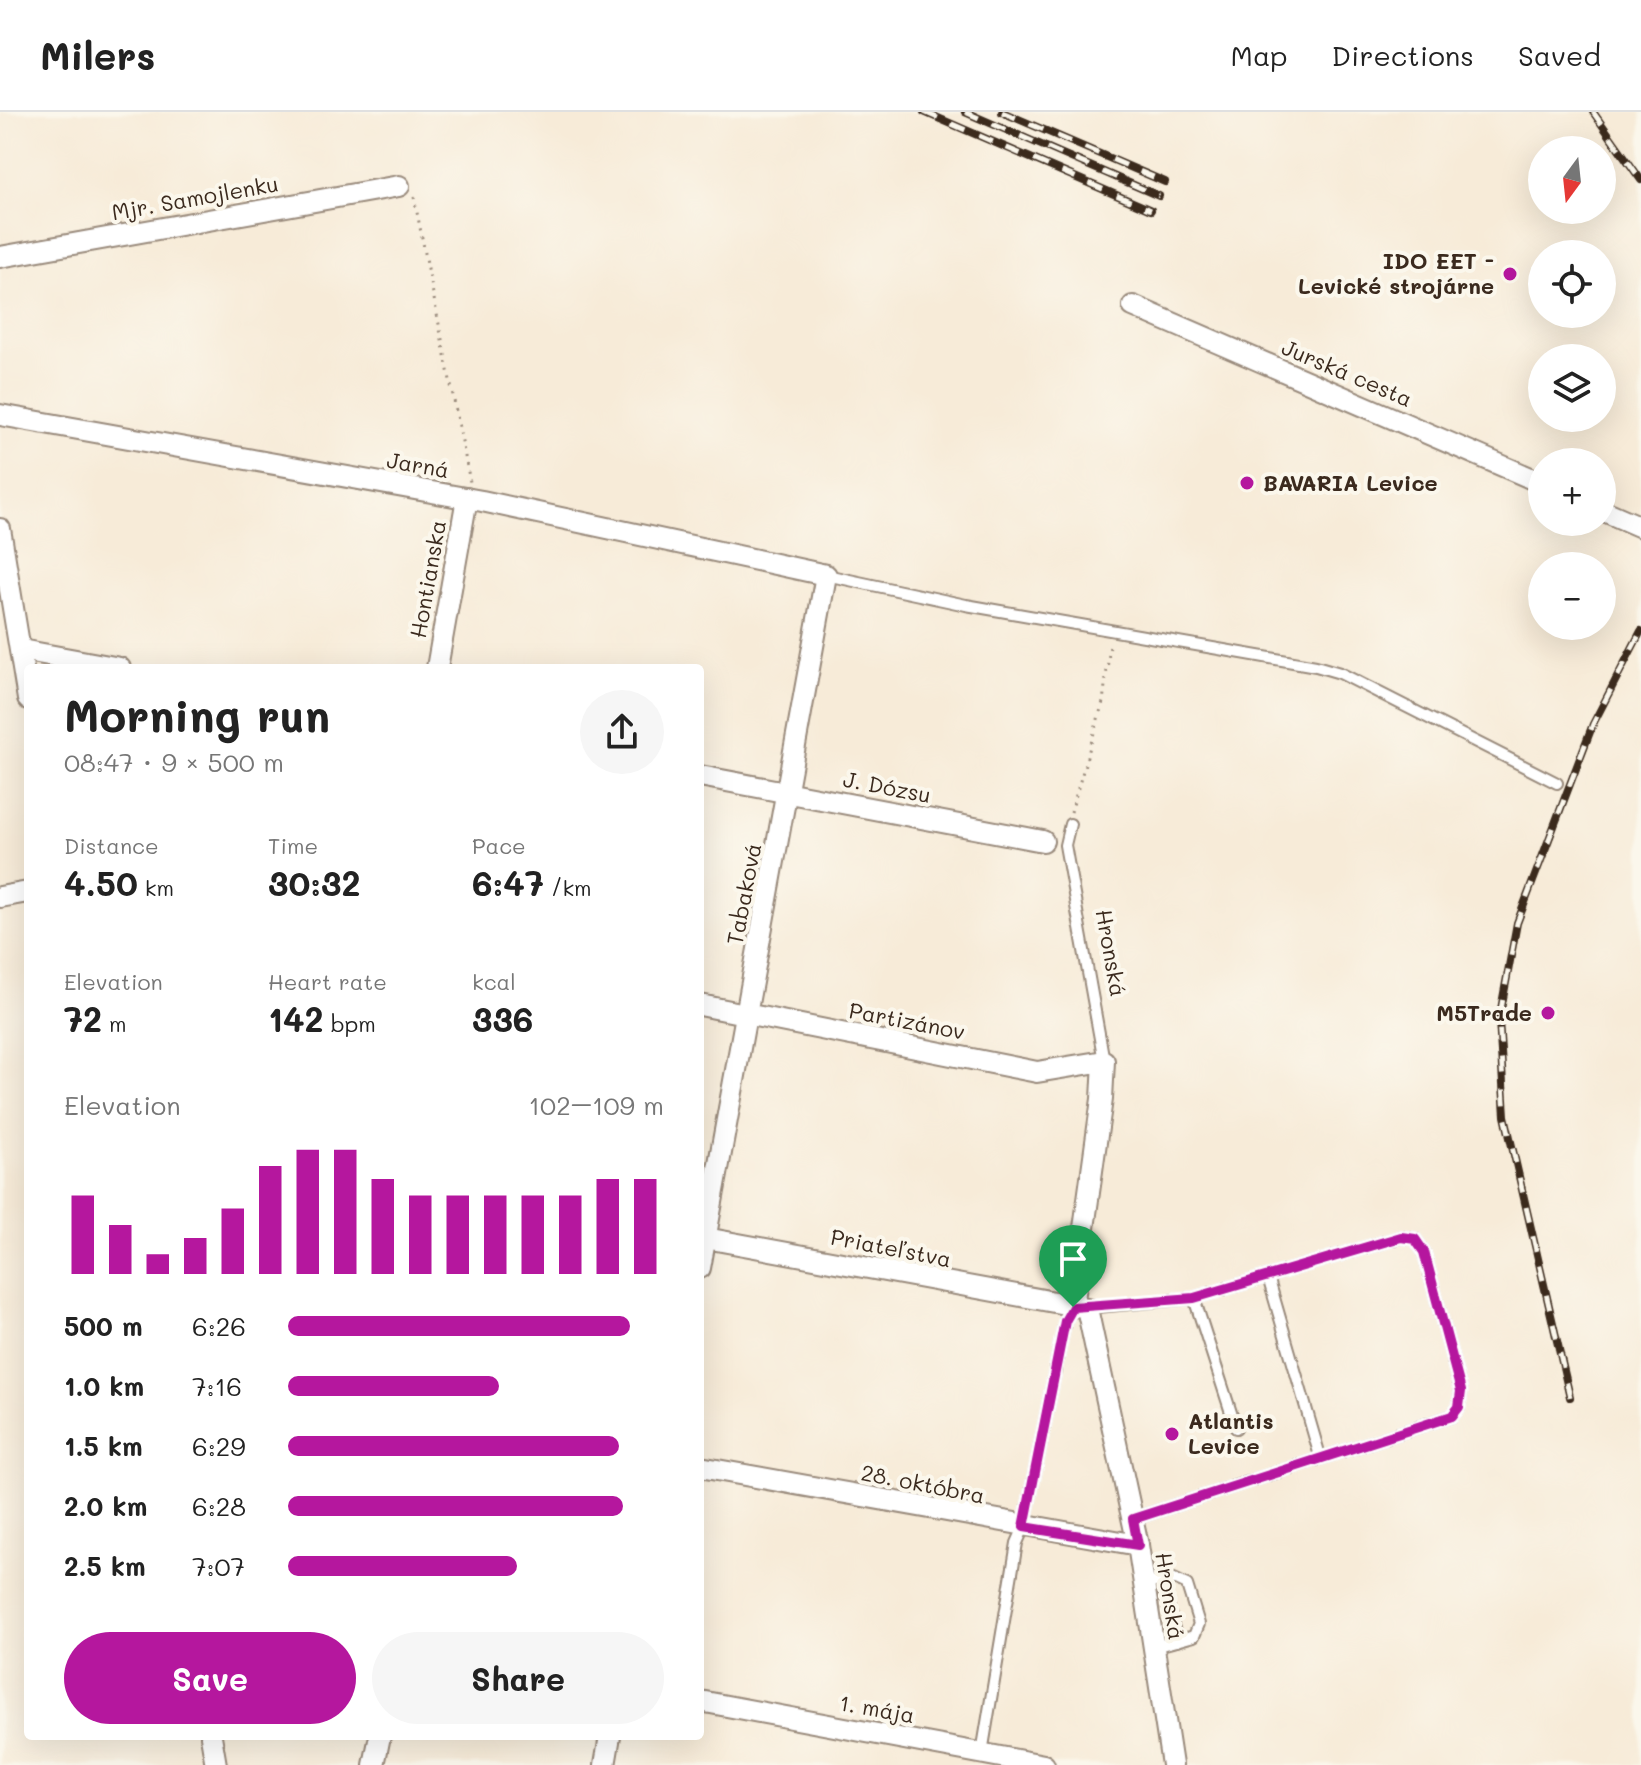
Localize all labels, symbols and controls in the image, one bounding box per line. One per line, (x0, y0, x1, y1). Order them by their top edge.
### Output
text: Milers (40, 30, 155, 80)
text: Map (1231, 37, 1288, 73)
text: Directions (1332, 37, 1474, 73)
text: Saved (1518, 37, 1601, 73)
north arrow (1528, 136, 1616, 224)
map controls (1528, 136, 1616, 640)
street label: Mjr. Samojlenku (109, 169, 280, 226)
button: locate (1528, 240, 1616, 328)
place label: IDO EET - Levické strojárne (1298, 246, 1494, 300)
marker: IDO EET - Levické strojárne (1501, 265, 1519, 283)
street label: Jurská cesta (1278, 332, 1417, 413)
button: layers (1528, 344, 1616, 432)
street label: Jarná (385, 445, 451, 484)
button: + (1528, 448, 1616, 536)
place label: BAVARIA Levice (1263, 468, 1438, 497)
marker: BAVARIA Levice (1238, 474, 1256, 492)
street label: Hontianska (403, 518, 452, 640)
button: − (1528, 552, 1616, 640)
text: Morning run (64, 686, 330, 743)
button: share (580, 690, 664, 774)
text: 08:47 · 9 × 500 m (64, 745, 284, 779)
street label: J. Dózsu (841, 764, 933, 809)
text: Distance (64, 831, 159, 860)
text: Time (268, 831, 318, 860)
text: Pace (472, 831, 526, 860)
street label: Tabaková (719, 841, 768, 947)
text: 4.50 (64, 860, 138, 905)
text: 30:32 (268, 860, 360, 905)
text: 6:47 (472, 860, 544, 905)
text: km (138, 873, 174, 902)
text: /km (544, 873, 592, 902)
street label: Hronská (1090, 907, 1133, 999)
text: Elevation (64, 967, 163, 996)
text: Heart rate (268, 967, 387, 996)
text: kcal (472, 967, 516, 996)
street label: Partizánov (847, 995, 967, 1046)
text: 72 (64, 996, 102, 1041)
text: 142 (268, 996, 324, 1041)
text: 336 (472, 996, 533, 1041)
place label: M5Trade (1436, 998, 1532, 1027)
marker: M5Trade (1539, 1004, 1557, 1022)
text: m (102, 1009, 127, 1038)
text: bpm (324, 1009, 376, 1038)
text: Elevation (64, 1088, 181, 1122)
text: 102–109 m (528, 1088, 664, 1122)
street label: Priateľstva (828, 1222, 954, 1273)
pin (1039, 1225, 1107, 1307)
icon: arrive (1051, 1237, 1095, 1281)
text: 500 m (64, 1309, 143, 1343)
text: 6:26 (192, 1309, 246, 1343)
text: 1.0 km (64, 1369, 144, 1403)
text: 7:16 (192, 1369, 242, 1403)
place label: Atlantis Levice (1188, 1406, 1273, 1460)
marker: Atlantis Levice (1163, 1425, 1181, 1443)
text: 1.5 km (64, 1429, 143, 1463)
text: 6:29 (192, 1429, 246, 1463)
street label: 28. októbra (859, 1457, 987, 1510)
text: 2.0 km (64, 1489, 147, 1523)
text: 6:28 (192, 1489, 246, 1523)
text: 2.5 km (64, 1549, 146, 1583)
text: 7:07 (192, 1549, 245, 1583)
street label: Hronská (1149, 1550, 1192, 1642)
button: Save (64, 1632, 356, 1724)
button: Share (372, 1632, 664, 1724)
street label: 1. mája (837, 1688, 917, 1729)

